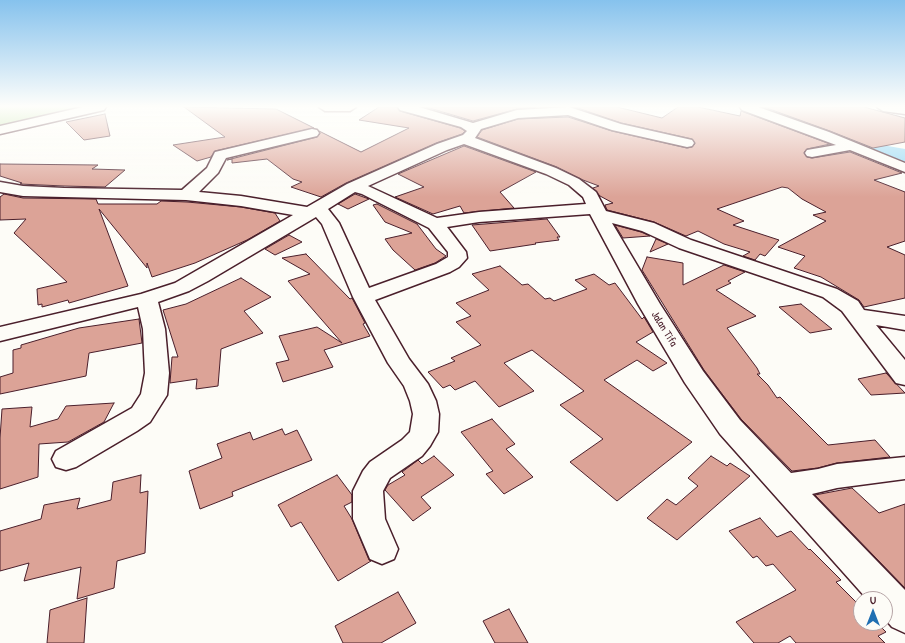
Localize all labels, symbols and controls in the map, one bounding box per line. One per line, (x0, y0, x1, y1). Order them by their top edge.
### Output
street label: Jalan Tifa (648, 309, 680, 349)
north arrow (853, 591, 893, 631)
text: U (870, 593, 876, 607)

